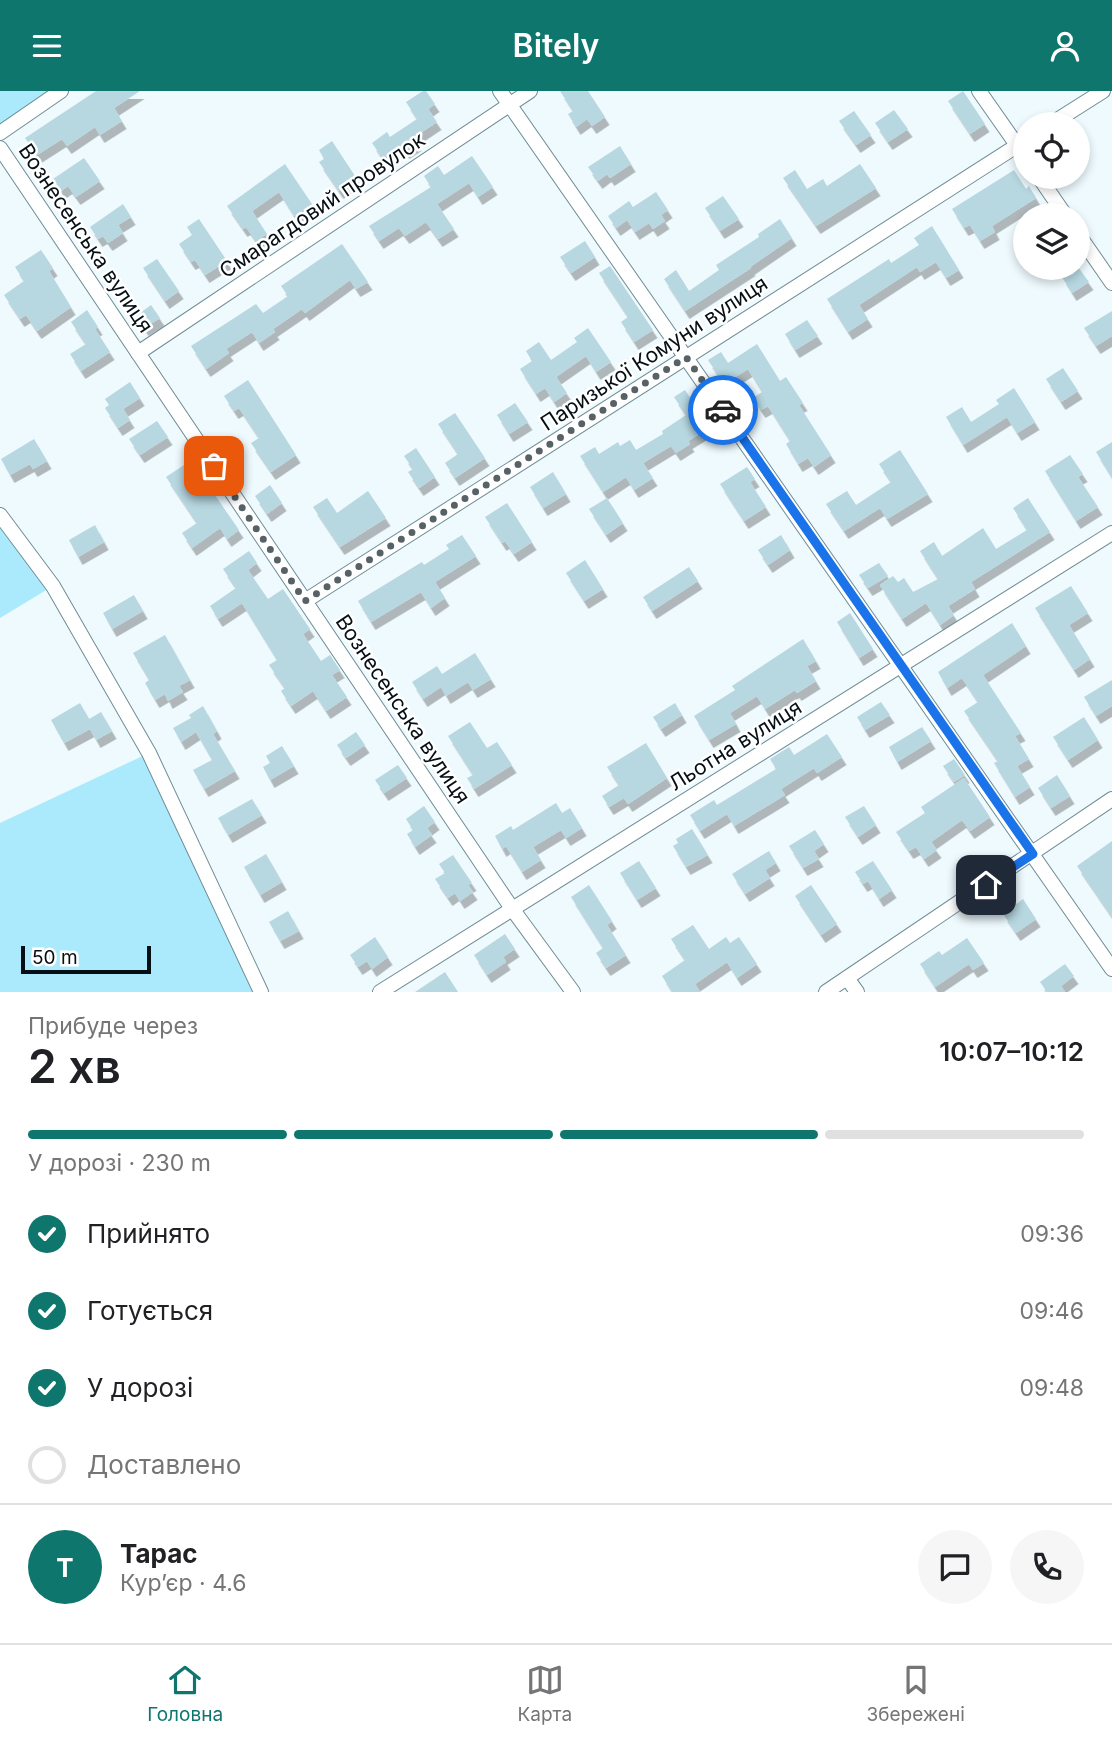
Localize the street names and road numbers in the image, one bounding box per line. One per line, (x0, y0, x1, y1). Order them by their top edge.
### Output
street label: Смарагдовий провулок (215, 127, 430, 283)
street label: Вознесенська вулиця (14, 139, 158, 337)
street label: Паризької Комуни вулиця (536, 270, 772, 436)
street label: Вознесенська вулиця (331, 610, 475, 808)
street label: Льотна вулиця (664, 694, 806, 796)

